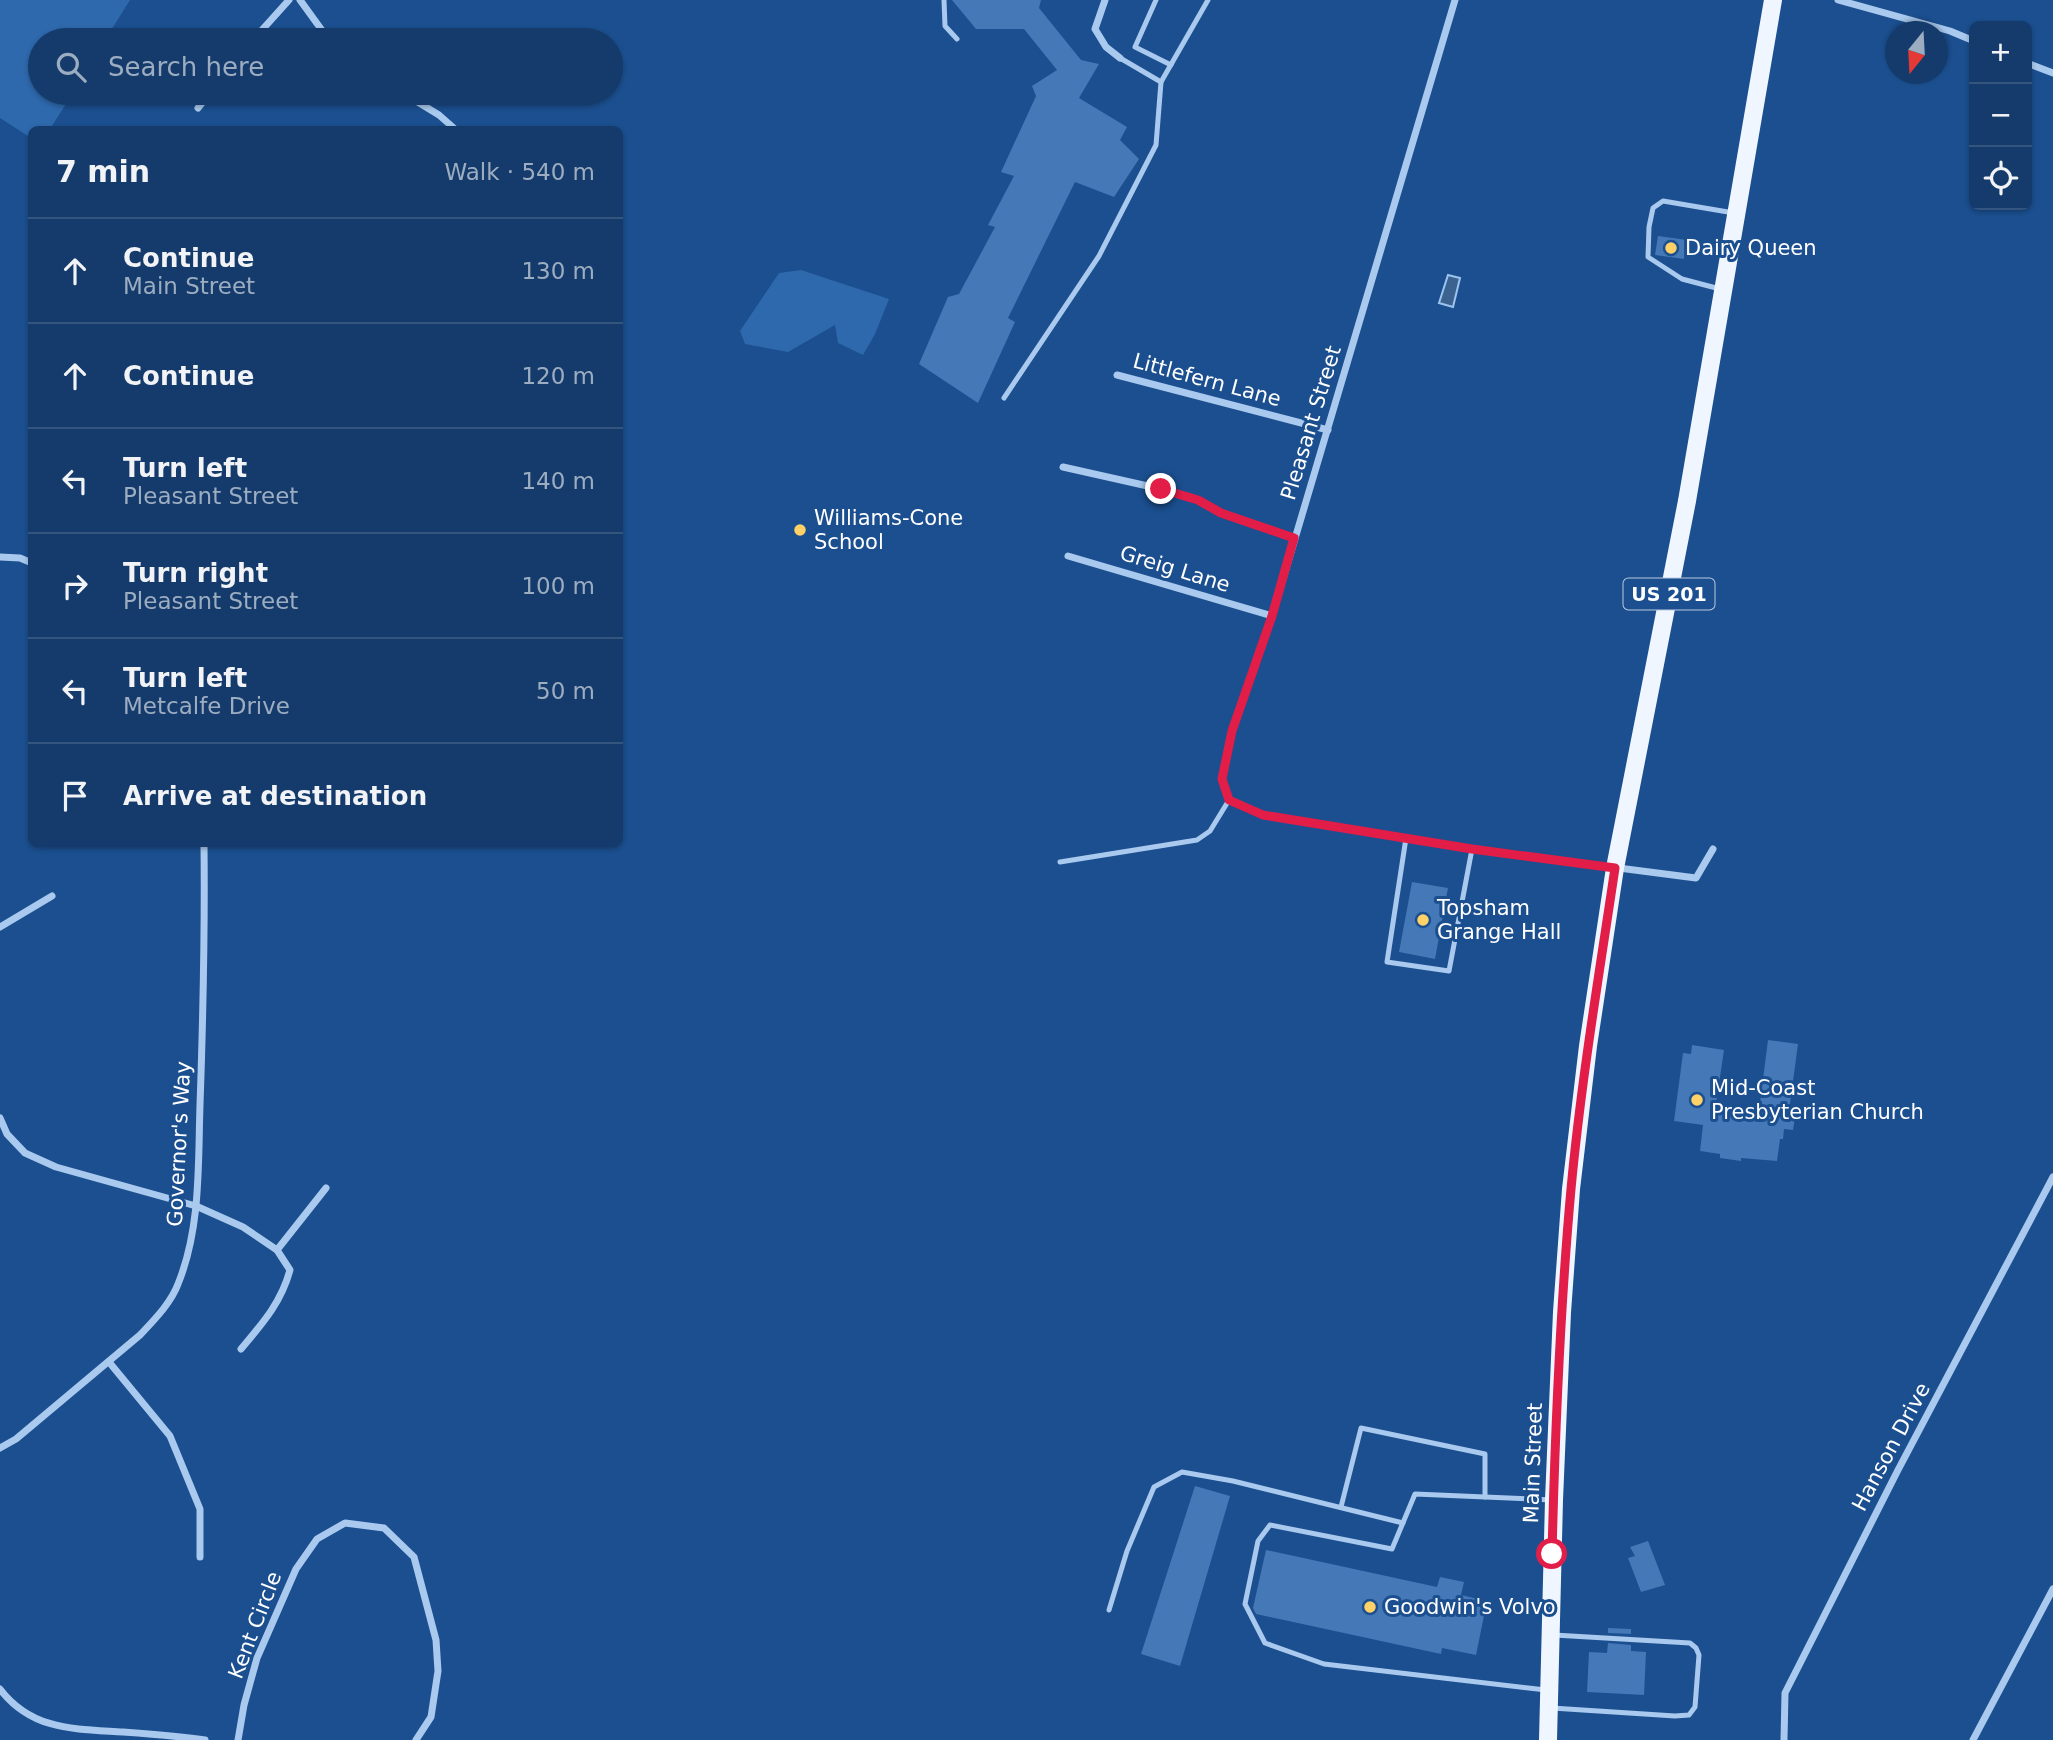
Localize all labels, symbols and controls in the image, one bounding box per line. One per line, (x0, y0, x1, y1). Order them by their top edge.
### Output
north arrow (1885, 21, 1948, 84)
map controls (1969, 21, 2032, 210)
button: + (1969, 21, 2032, 84)
search box (28, 28, 623, 105)
icon: search (52, 48, 90, 86)
text: Search here (108, 52, 264, 82)
button: − (1969, 84, 2032, 147)
button: locate (1969, 147, 2032, 210)
text: 7 min (56, 154, 150, 189)
text: Walk · 540 m (444, 159, 595, 185)
place label: Dairy Queen (1685, 236, 1817, 260)
marker: Dairy Queen (1663, 240, 1679, 256)
text: Continue (123, 243, 254, 273)
icon: ahead (56, 252, 94, 290)
text: 130 m (521, 258, 595, 284)
text: Main Street (123, 273, 255, 299)
street label: Pleasant Street (1276, 343, 1346, 503)
street label: Littlefern Lane (1130, 349, 1284, 411)
icon: ahead (56, 357, 94, 395)
text: Continue (123, 361, 254, 391)
text: 120 m (521, 363, 595, 389)
text: Turn left (123, 453, 247, 483)
icon: left (56, 462, 94, 500)
text: 140 m (521, 468, 595, 494)
route end (1145, 473, 1176, 504)
text: Pleasant Street (123, 483, 298, 509)
place label: Williams-Cone School (814, 506, 963, 554)
marker: Williams-Cone School (792, 522, 808, 538)
street label: Greig Lane (1117, 541, 1233, 597)
text: Turn right (123, 558, 268, 588)
icon: right (56, 567, 94, 605)
text: 100 m (521, 573, 595, 599)
road number: US 201 (1624, 579, 1714, 610)
text: Pleasant Street (123, 588, 298, 614)
text: Turn left (123, 663, 247, 693)
icon: left (56, 672, 94, 710)
text: 50 m (536, 678, 595, 704)
text: Metcalfe Drive (123, 693, 290, 719)
icon: arrive (56, 777, 94, 815)
text: Arrive at destination (123, 781, 427, 811)
place label: Topsham Grange Hall (1436, 896, 1561, 944)
marker: Topsham Grange Hall (1415, 912, 1431, 928)
street label: Governor's Way (163, 1061, 195, 1227)
place label: Mid-Coast Presbyterian Church (1711, 1076, 1924, 1124)
marker: Mid-Coast Presbyterian Church (1689, 1092, 1705, 1108)
street label: Hanson Drive (1847, 1379, 1935, 1515)
street label: Main Street (1519, 1402, 1547, 1524)
route start (1536, 1538, 1567, 1569)
street label: Kent Circle (224, 1568, 286, 1682)
place label: Goodwin's Volvo (1384, 1595, 1556, 1619)
marker: Goodwin's Volvo (1362, 1599, 1378, 1615)

